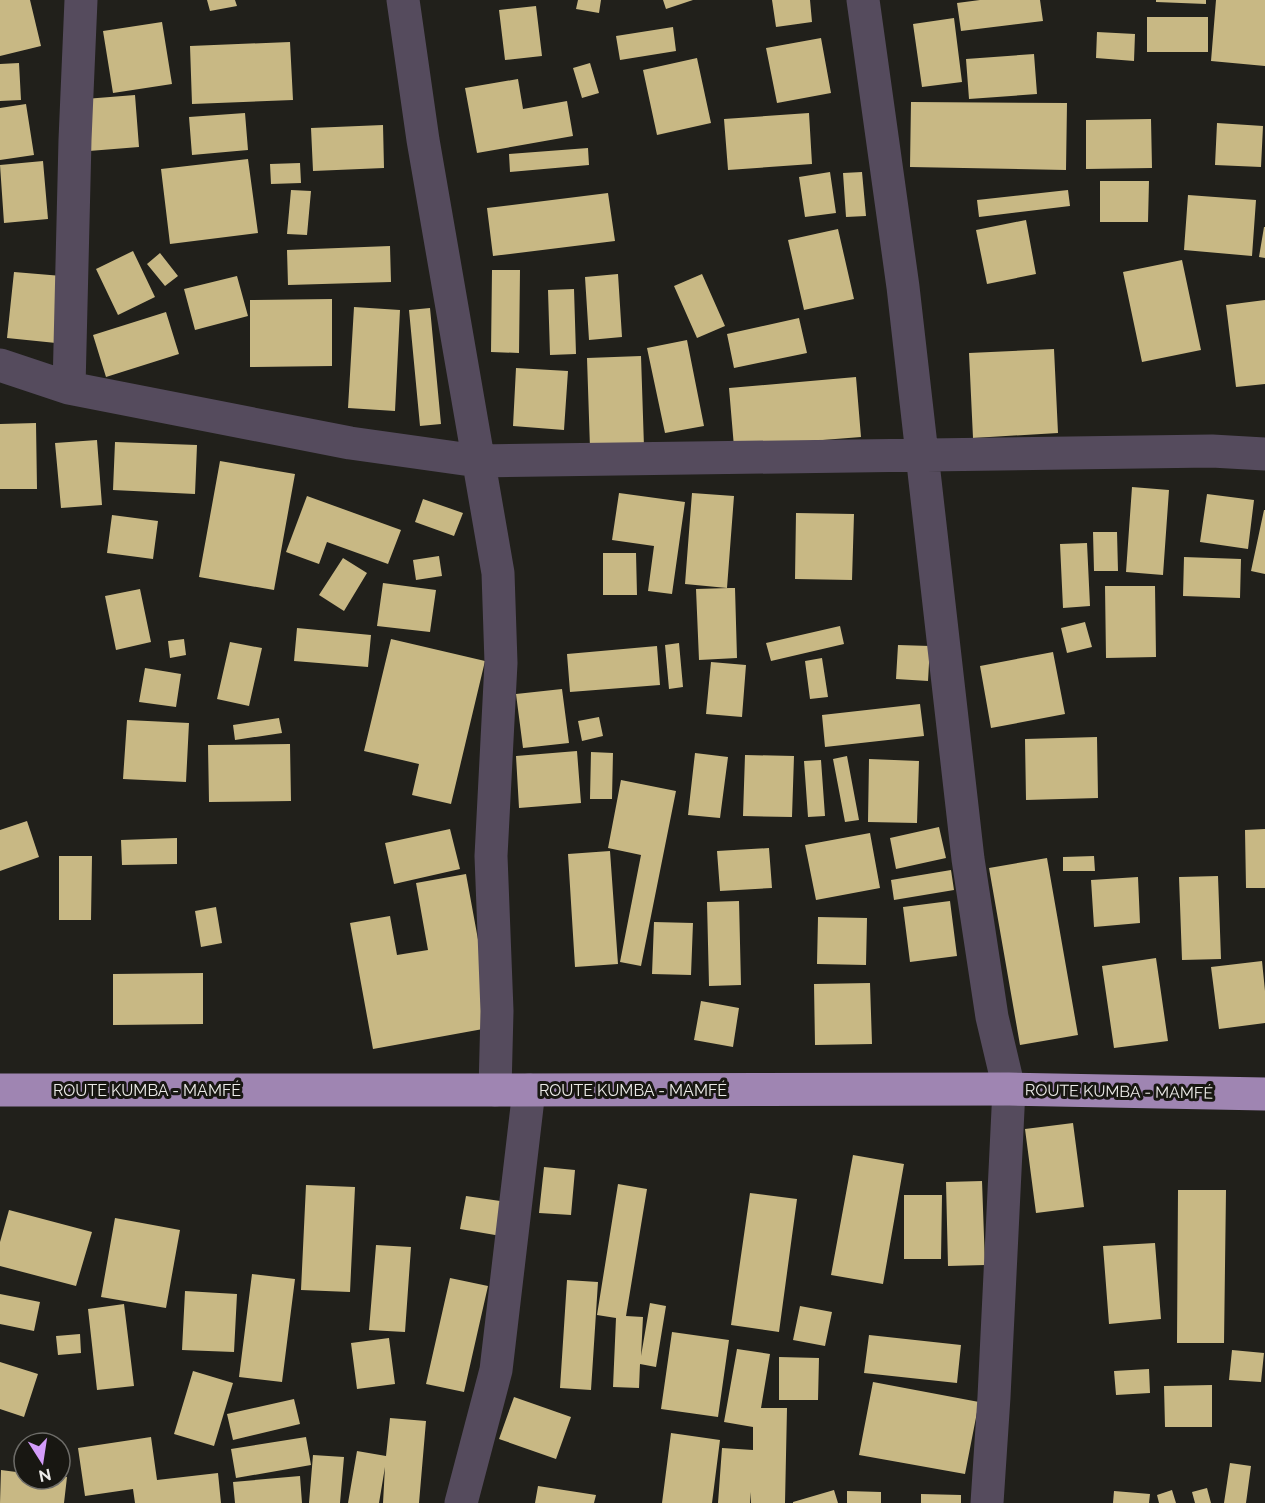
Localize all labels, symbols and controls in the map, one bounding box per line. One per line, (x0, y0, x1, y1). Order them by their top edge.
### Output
street label: ROUTE KUMBA - MAMFÉ (1025, 1079, 1214, 1103)
street label: ROUTE KUMBA - MAMFÉ (53, 1080, 241, 1100)
street label: ROUTE KUMBA - MAMFÉ (539, 1080, 727, 1100)
north arrow (12, 1431, 72, 1491)
text: N (37, 1465, 53, 1486)

